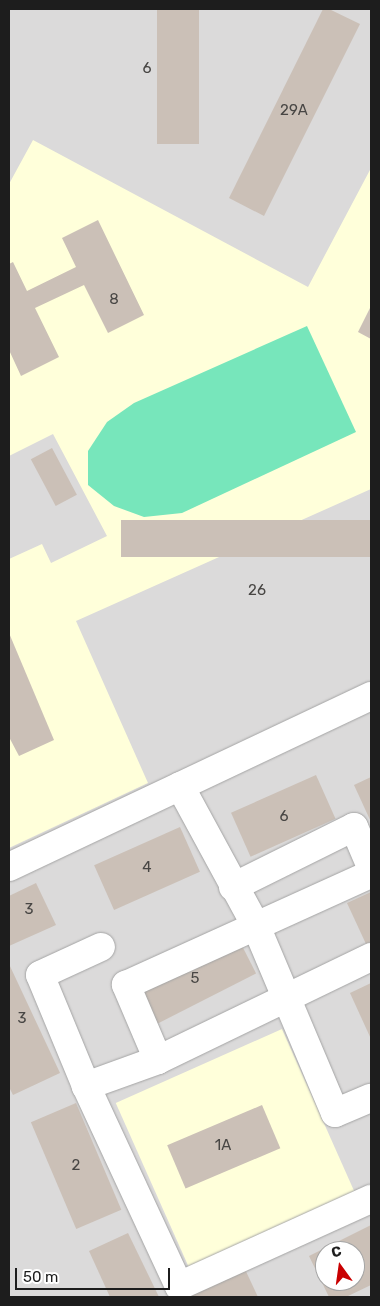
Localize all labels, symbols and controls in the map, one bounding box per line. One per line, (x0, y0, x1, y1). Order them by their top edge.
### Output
house number: 6 (142, 60, 152, 78)
house number: 29А (280, 102, 308, 120)
house number: 8 (109, 291, 119, 309)
house number: 26 (248, 582, 266, 600)
house number: 6 (279, 808, 289, 826)
house number: 4 (142, 859, 152, 877)
house number: 3 (24, 901, 34, 919)
house number: 5 (191, 970, 199, 988)
house number: 3 (17, 1010, 27, 1028)
house number: 1А (215, 1137, 231, 1155)
house number: 2 (72, 1157, 80, 1175)
north arrow (315, 1241, 365, 1291)
text: С (330, 1242, 343, 1261)
scale bar (18, 1258, 172, 1290)
text: 50 m (23, 1268, 58, 1286)

